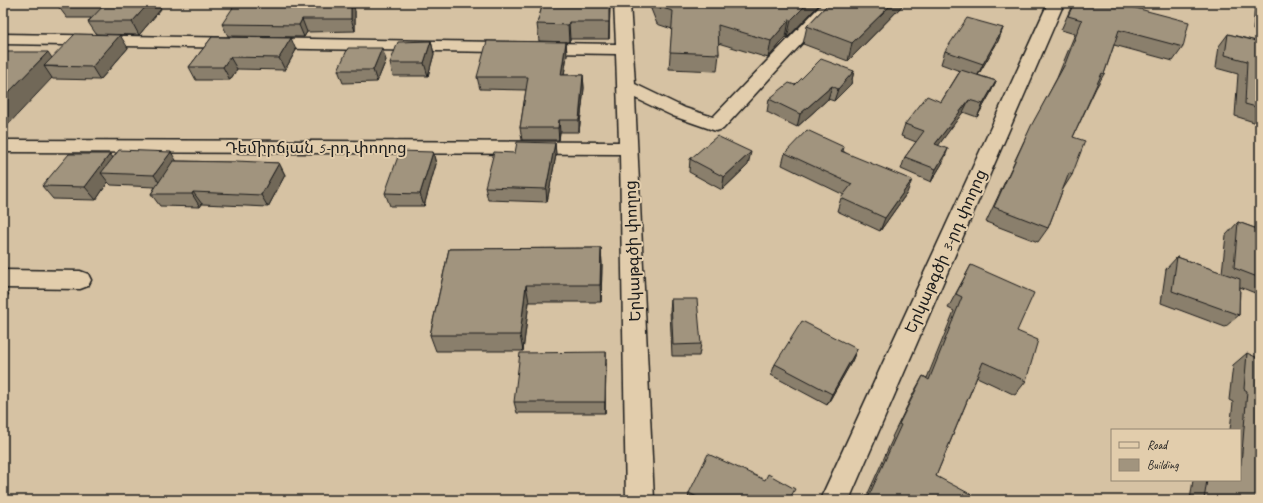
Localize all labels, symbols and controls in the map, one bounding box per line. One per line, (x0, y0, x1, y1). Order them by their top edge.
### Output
street label: Դեմիրճյան 5-րդ փողոց (225, 138, 407, 158)
street label: Երկաթգծի 3-րդ փողոց (901, 166, 991, 337)
street label: Երկաթգծի փողոց (621, 180, 645, 322)
legend (1111, 429, 1241, 481)
text: Road (1147, 437, 1169, 453)
text: Building (1147, 457, 1179, 473)

